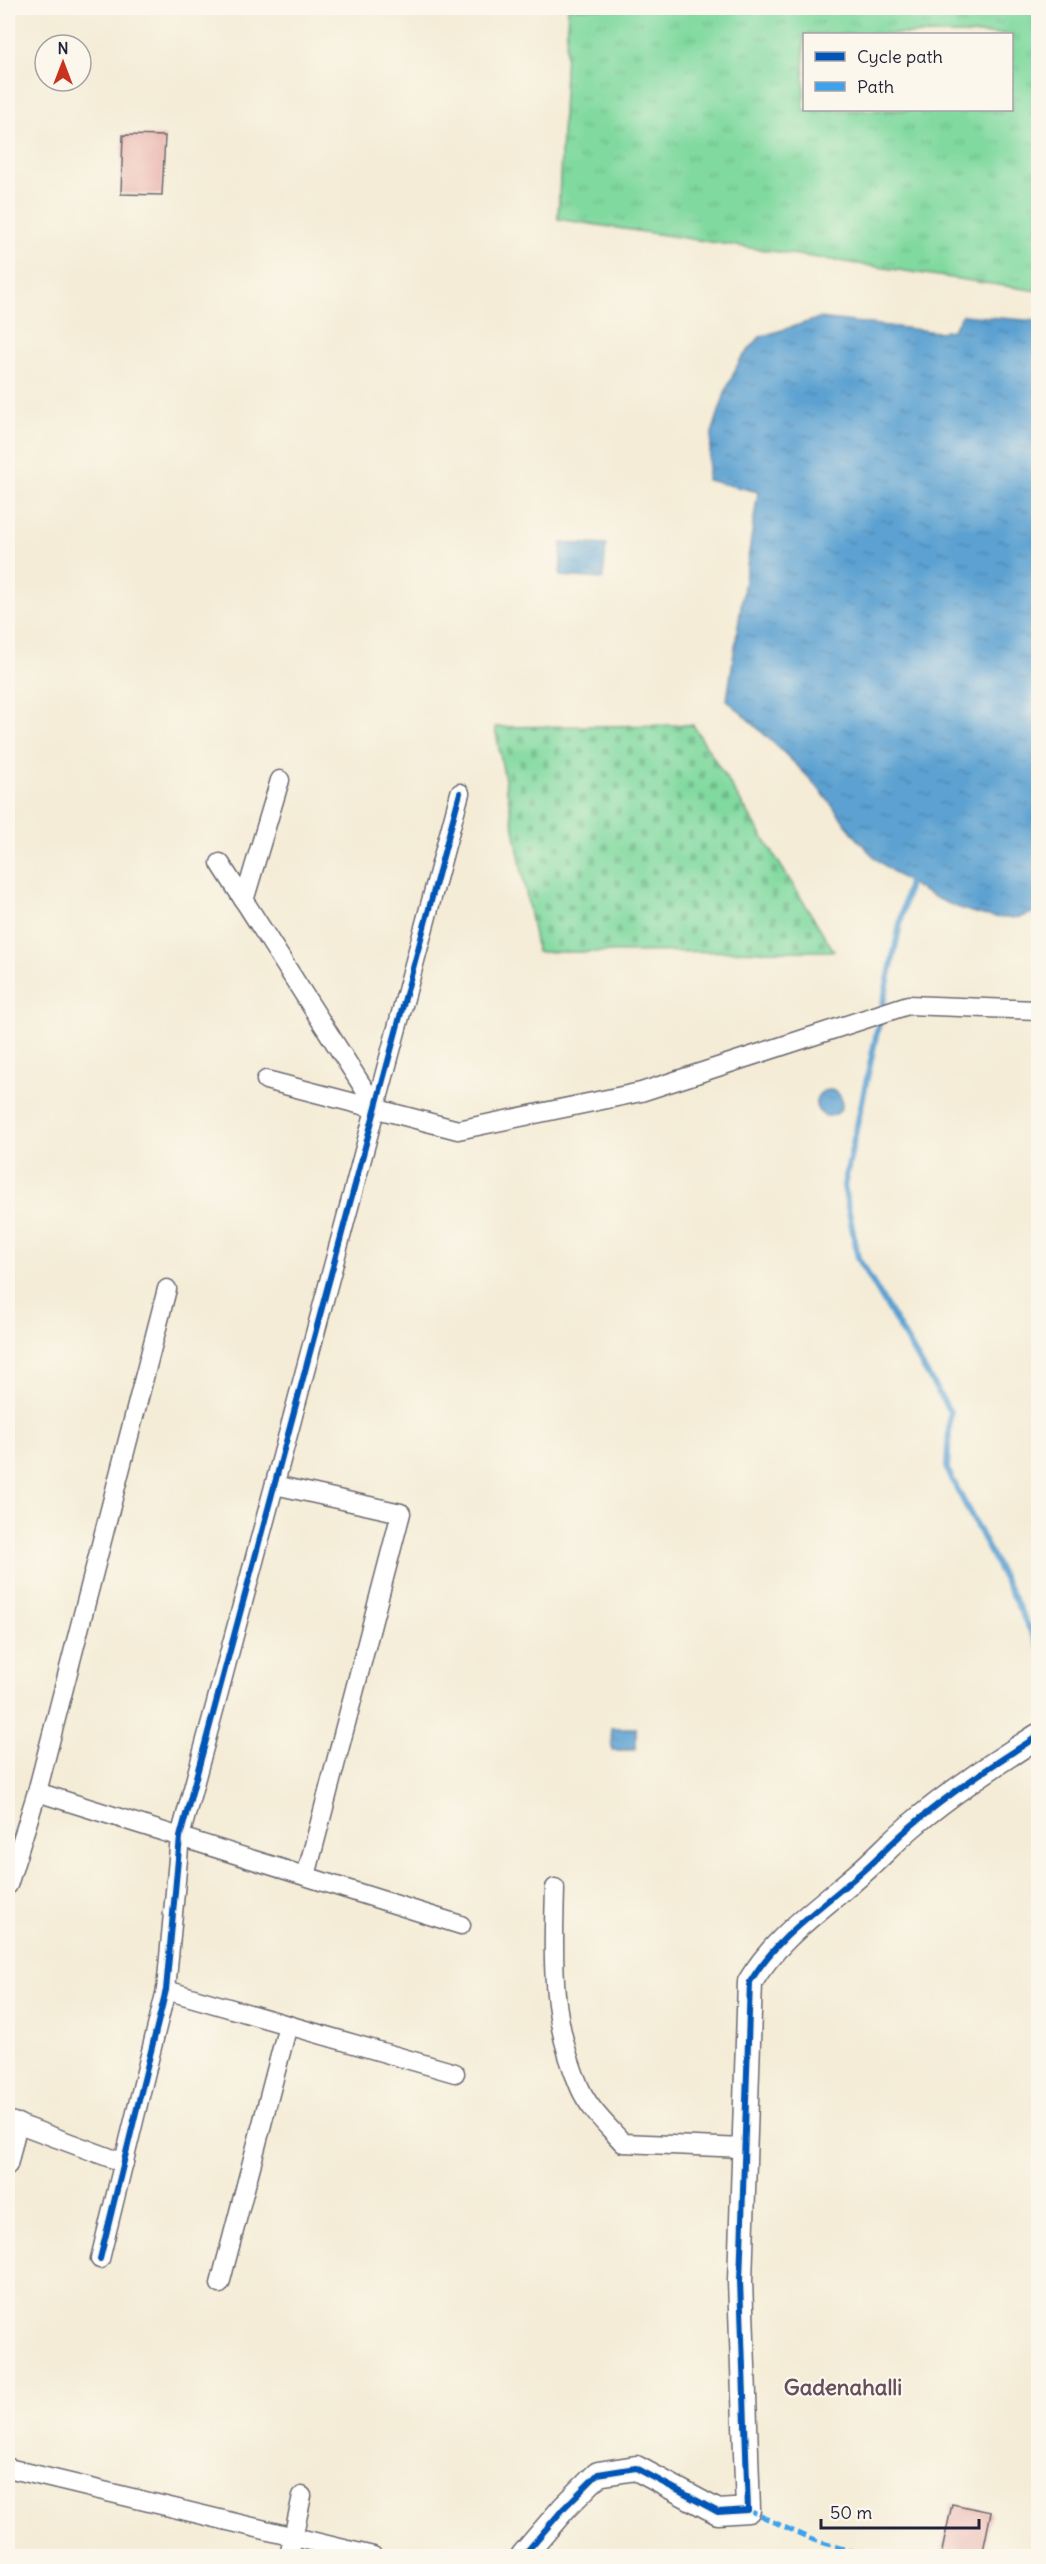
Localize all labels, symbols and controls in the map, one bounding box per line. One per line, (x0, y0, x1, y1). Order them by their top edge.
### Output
north arrow (33, 33, 93, 93)
legend (803, 33, 1013, 111)
text: N (57, 38, 69, 58)
text: Cycle path (857, 45, 943, 68)
text: Path (857, 75, 894, 98)
district label: Gadenahalli (784, 2373, 902, 2401)
scale bar (821, 2492, 978, 2530)
text: 50 m (830, 2501, 872, 2524)

